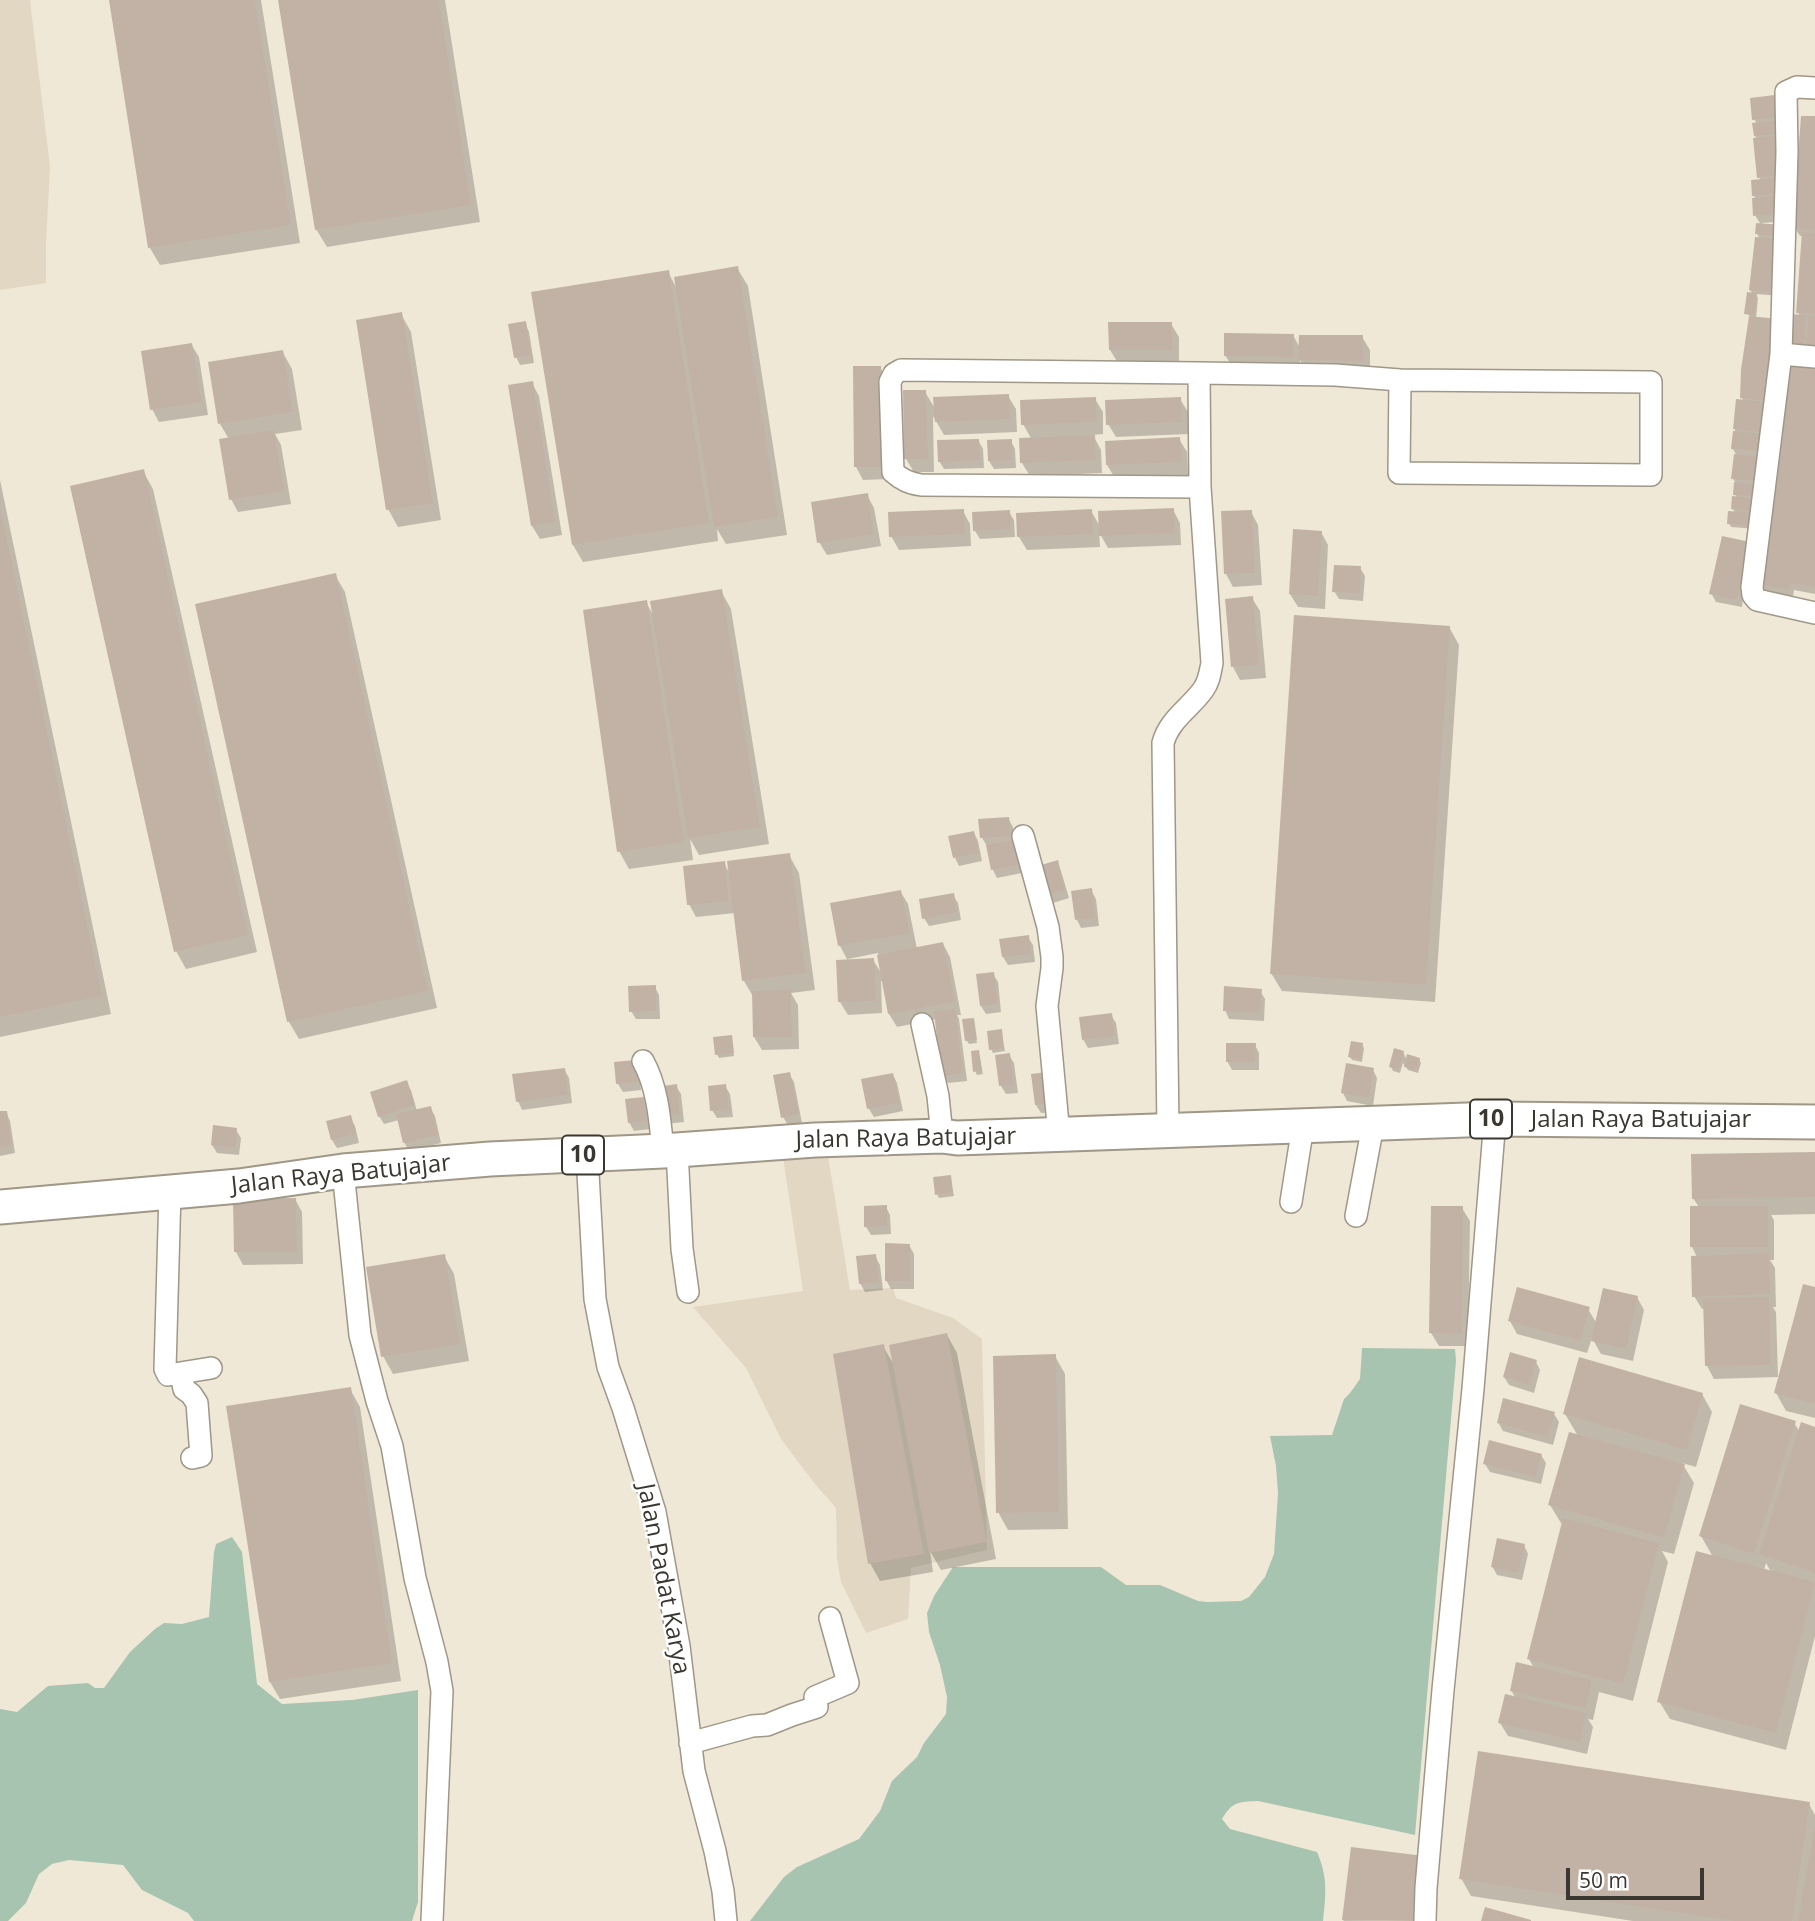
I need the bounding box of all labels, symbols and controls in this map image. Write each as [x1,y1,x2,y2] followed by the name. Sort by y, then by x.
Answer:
[1470,1100,1512,1138] road number: 10
[1531,1106,1751,1134] street label: Jalan Raya Batujajar
[795,1123,1017,1155] street label: Jalan Raya Batujajar
[562,1136,604,1174] road number: 10
[230,1149,452,1201] street label: Jalan Raya Batujajar
[630,1481,696,1677] street label: Jalan Padat Karya
[1570,1854,1708,1898] scale bar
[1579,1866,1628,1894] text: 50 m

